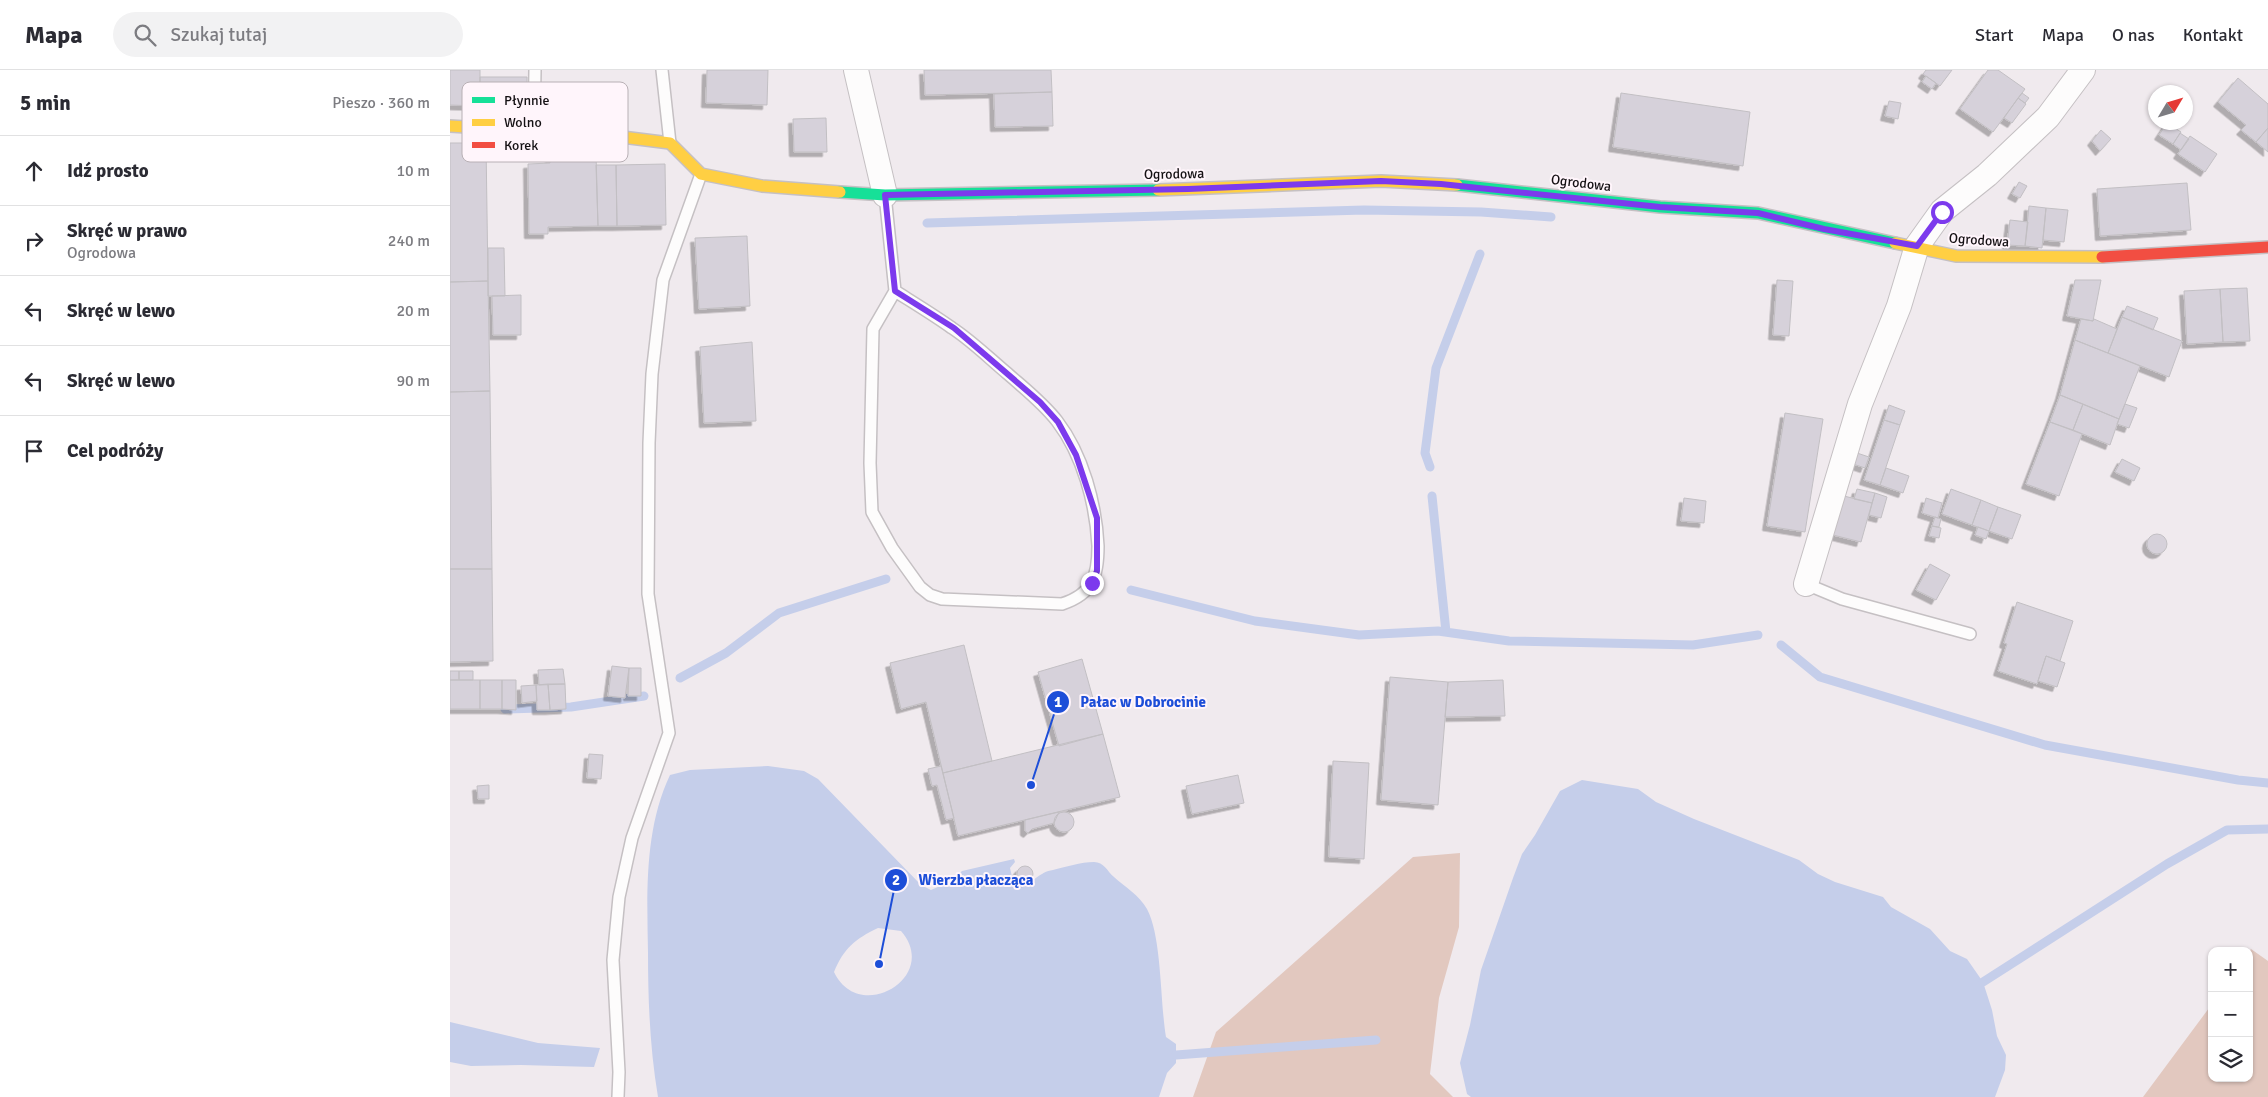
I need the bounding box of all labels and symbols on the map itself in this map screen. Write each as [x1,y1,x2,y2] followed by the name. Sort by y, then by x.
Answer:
[462,82,628,162] legend
[2148,85,2193,130] north arrow
[504,92,549,109] text: Płynnie
[504,114,542,131] text: Wolno
[504,137,538,154] text: Korek
[1144,165,1204,183] street label: Ogrodowa
[1550,171,1612,195] street label: Ogrodowa
[1931,201,1954,224] route start
[1948,229,2010,251] street label: Ogrodowa
[1081,572,1104,595] route end
[1046,687,1216,717] callout: Pałac w Dobrocinie
[1054,693,1062,711] text: 1
[1080,693,1206,711] text: Pałac w Dobrocinie
[884,865,1043,895] callout: Wierzba płacząca
[892,871,900,889] text: 2
[919,871,1034,889] text: Wierzba płacząca

